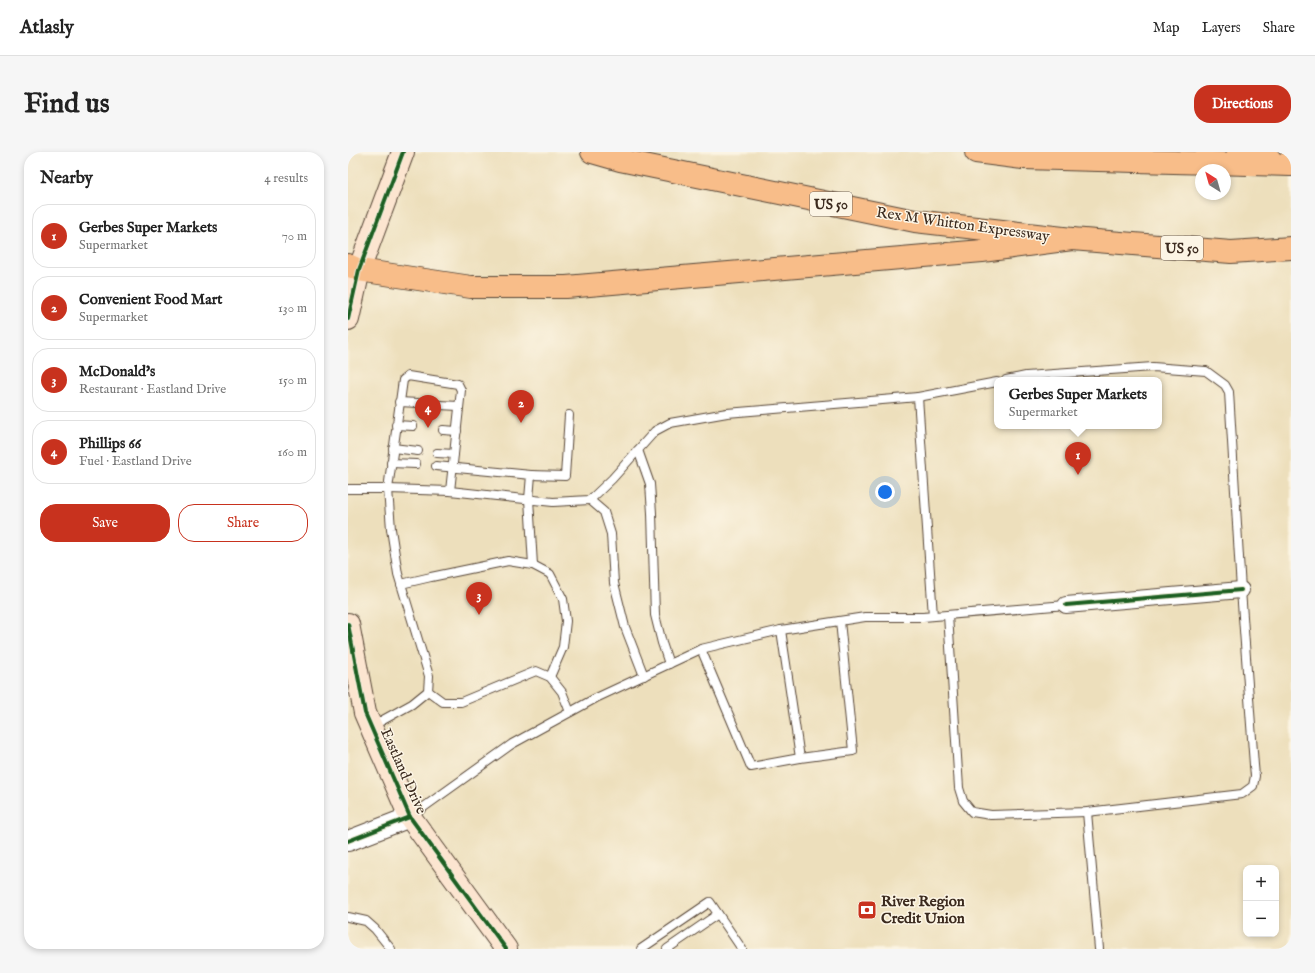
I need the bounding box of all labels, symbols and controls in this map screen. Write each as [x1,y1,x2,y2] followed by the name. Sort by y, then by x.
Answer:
[20,16,74,40] text: Atlasly
[1153,19,1180,37] text: Map
[1202,19,1241,37] text: Layers
[1263,19,1295,37] text: Share
[1194,85,1291,123] button: Directions
[24,87,110,122] text: Find us
[1195,164,1231,200] north arrow
[40,168,93,189] text: Nearby
[264,170,308,187] text: 4 results
[810,192,852,216] road number: US 50
[875,203,1051,246] street label: Rex M Whitton Expressway
[79,218,217,237] text: Gerbes Super Markets
[52,228,56,245] text: 1
[282,228,307,245] text: 70 m
[1161,236,1203,260] road number: US 50
[79,237,148,254] text: Supermarket
[79,290,222,309] text: Convenient Food Mart
[51,300,57,317] text: 2
[278,300,307,317] text: 130 m
[79,309,148,326] text: Supermarket
[79,362,155,381] text: McDonald's
[52,372,56,389] text: 3
[278,372,307,389] text: 150 m
[994,377,1162,429] popup
[79,381,226,398] text: Restaurant · Eastland Drive
[1009,385,1147,404] text: Gerbes Super Markets
[508,390,534,423] pin: 2
[415,395,441,428] pin: 4
[1009,404,1078,421] text: Supermarket
[79,434,141,453] text: Phillips 66
[1065,442,1091,475] pin: 1
[51,444,57,461] text: 4
[277,444,307,461] text: 160 m
[79,453,192,470] text: Fuel · Eastland Drive
[875,482,895,502] your location
[40,504,170,542] button: Save
[178,504,308,542] button: Share
[466,582,492,615] pin: 3
[376,725,431,817] street label: Eastland Drive
[1243,865,1279,937] map controls
[1243,865,1279,901] button: +
[881,892,965,928] place label: River Region Credit Union
[856,899,878,921] bank icon: River Region Credit Union
[1243,901,1279,937] button: −

